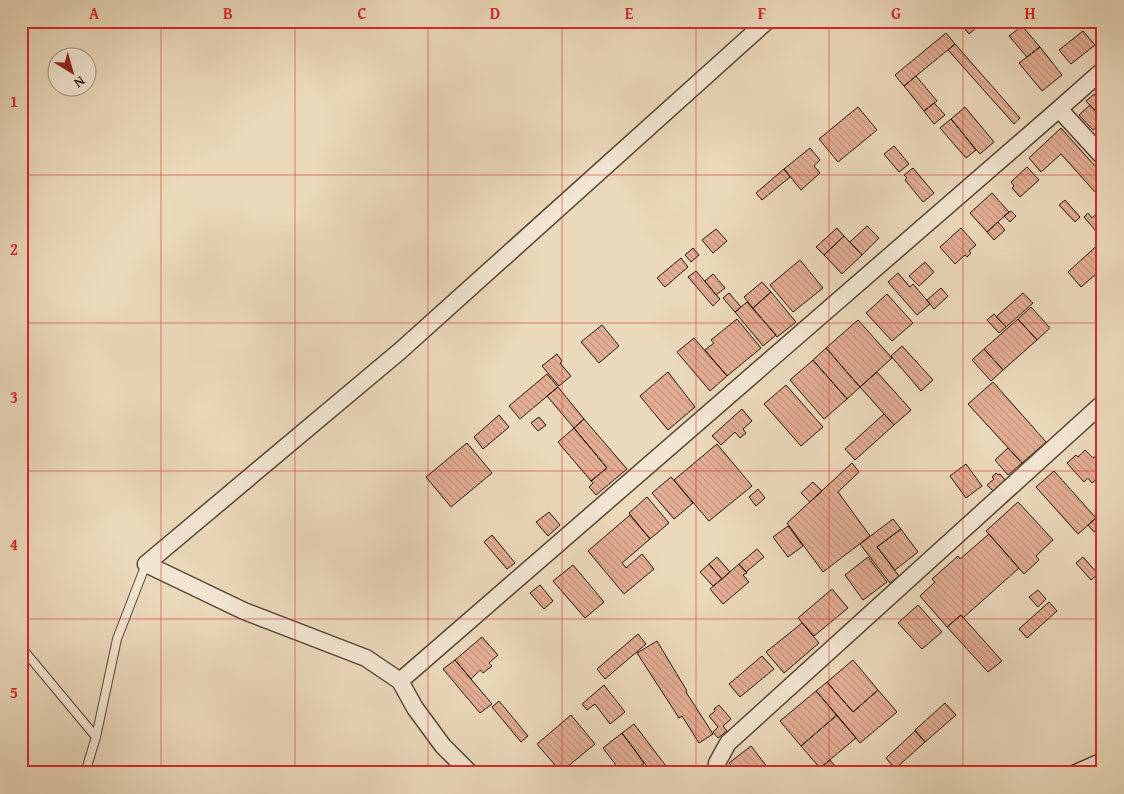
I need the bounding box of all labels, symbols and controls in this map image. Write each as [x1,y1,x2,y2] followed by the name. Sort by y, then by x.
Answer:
[89,1,100,25] text: A
[223,1,233,25] text: B
[357,1,367,25] text: C
[490,1,500,25] text: D
[625,1,634,25] text: E
[758,1,766,25] text: F
[891,1,901,25] text: G
[1024,1,1036,25] text: H
[48,48,98,98] north arrow
[70,72,90,94] text: N
[10,89,18,113] text: 1
[10,237,18,261] text: 2
[10,385,18,409] text: 3
[10,532,18,556] text: 4
[10,680,18,704] text: 5

